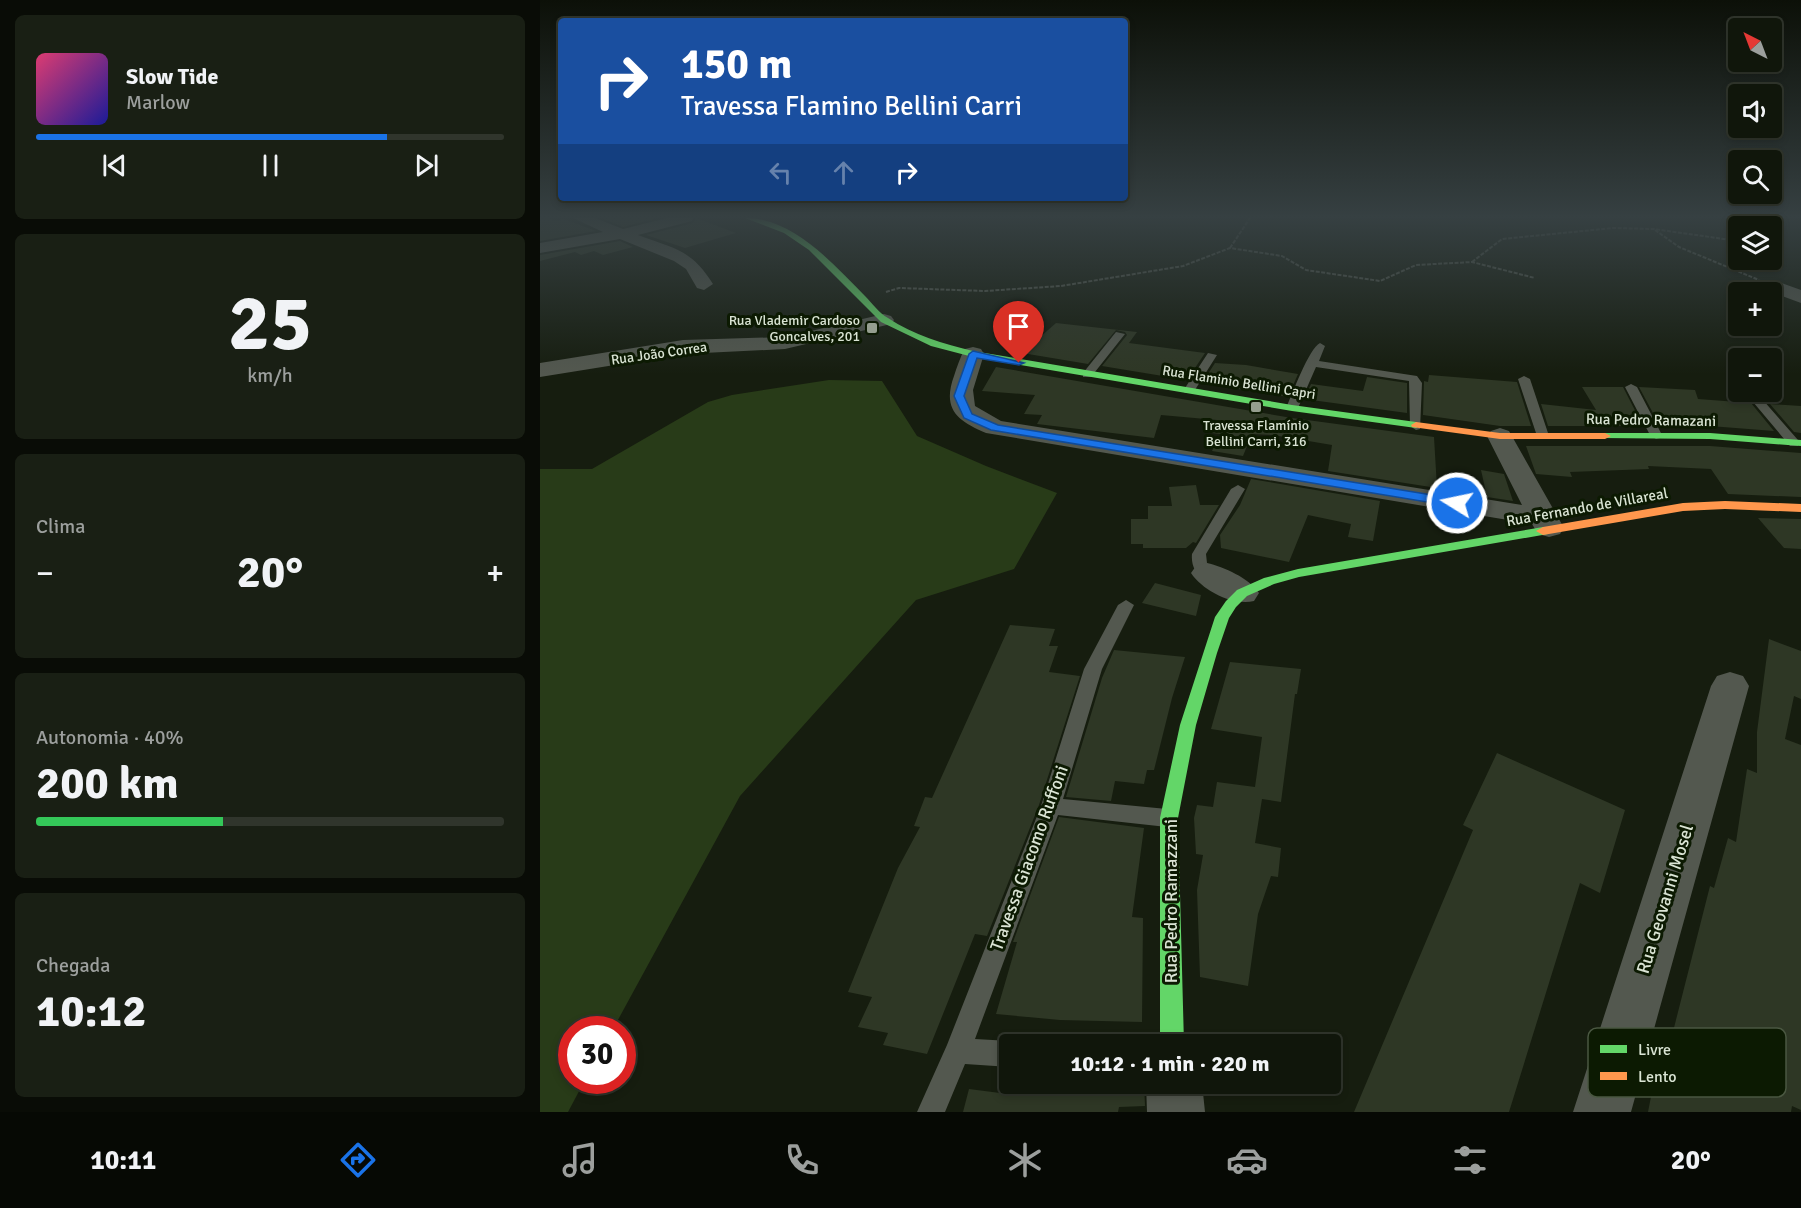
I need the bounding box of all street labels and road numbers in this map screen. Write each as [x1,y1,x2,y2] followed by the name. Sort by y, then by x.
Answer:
[610,338,708,369] street label: Rua João Correa
[1161,362,1317,403] street label: Rua Flaminio Bellini Capri
[1586,410,1716,430] street label: Rua Pedro Ramazani
[1505,484,1669,530] street label: Rua Fernando de Villareal
[985,762,1073,954] street label: Travessa Giacomo Ruffoni
[1160,819,1182,983] street label: Rua Pedro Ramazzani
[1632,822,1698,976] street label: Rua Geovanni Mosel

